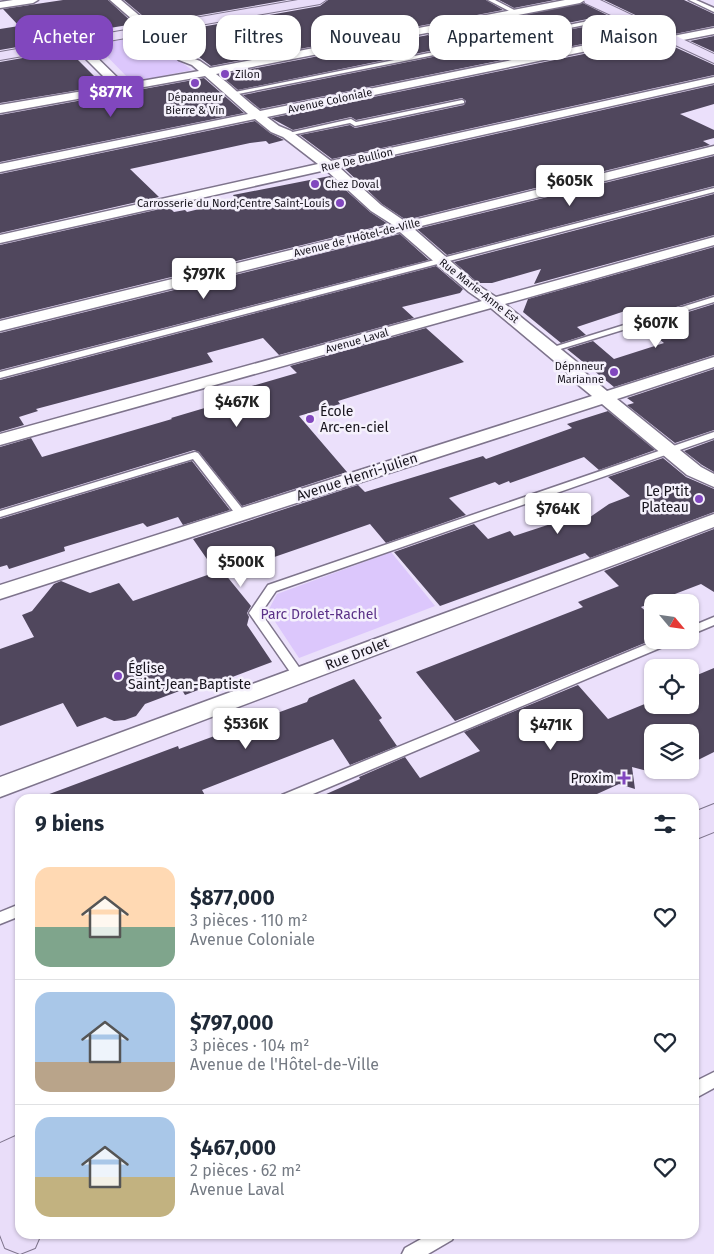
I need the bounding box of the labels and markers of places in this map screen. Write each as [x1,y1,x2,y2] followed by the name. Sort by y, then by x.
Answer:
[219,68,231,80] marker: Zilon
[235,68,260,81] place label: Zilon
[76,76,146,118] pin: $877K
[189,77,201,89] marker: Dépanneur Bierre & Vin
[165,91,225,117] place label: Dépanneur Bierre & Vin
[535,164,605,207] pin: $605K
[309,178,321,190] marker: Chez Doval
[325,178,379,191] place label: Chez Doval
[137,197,330,210] place label: Carrosserie du Nord;Centre Saint-Louis
[334,197,346,209] marker: Carrosserie du Nord;Centre Saint-Louis
[169,258,239,300] pin: $797K
[621,306,691,349] pin: $607K
[555,360,605,386] place label: Dépnneur Marianne
[608,366,620,378] marker: Dépnneur Marianne
[202,386,272,428] pin: $467K
[320,402,389,436] place label: École Arc-en-ciel
[304,413,316,425] marker: École Arc-en-ciel
[641,483,690,516] place label: Le P'tit Plateau
[523,492,593,535] pin: $764K
[693,493,705,505] marker: Le P'tit Plateau
[206,546,276,588] pin: $500K
[128,659,251,693] place label: Église Saint-Jean-Baptiste
[112,670,124,682] marker: Église Saint-Jean-Baptiste
[211,708,281,750] pin: $536K
[516,708,586,751] pin: $471K
[570,770,614,787] place label: Proxim
[618,772,630,784] marker: Proxim

